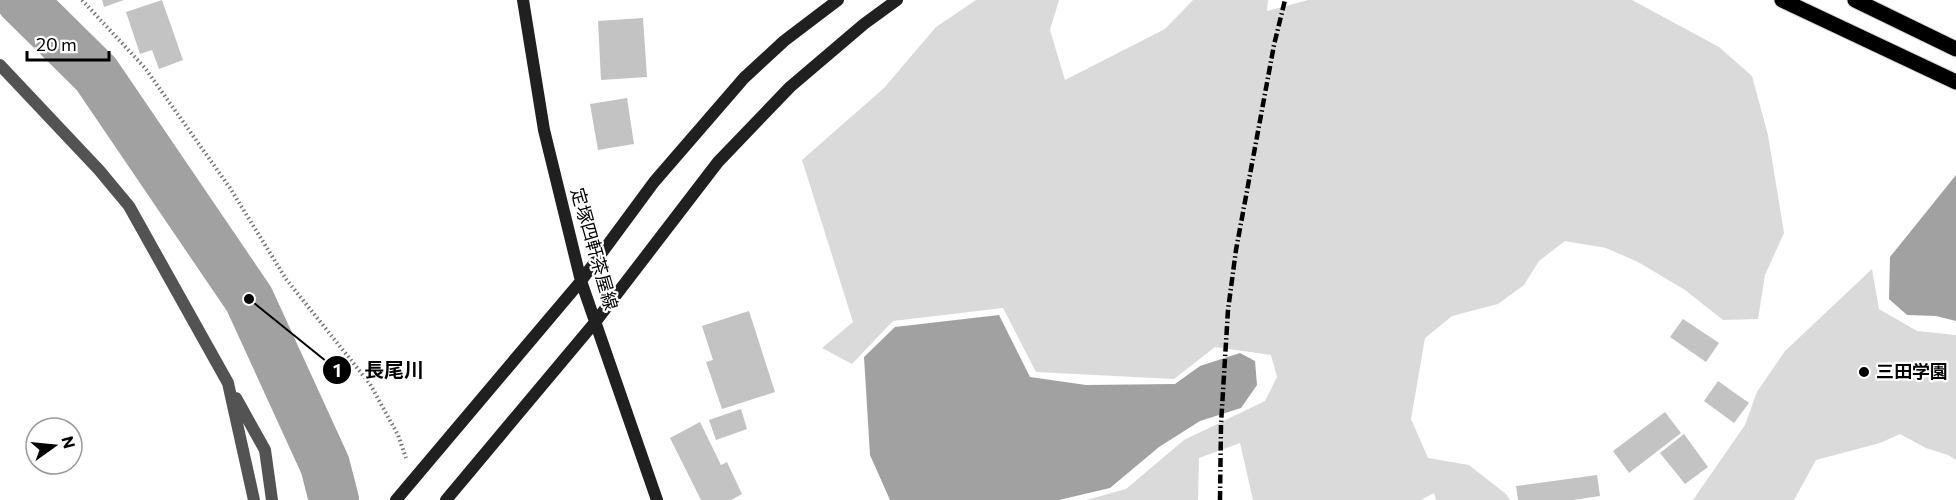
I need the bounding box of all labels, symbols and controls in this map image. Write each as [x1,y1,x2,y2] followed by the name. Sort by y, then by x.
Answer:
[27,24,110,62] scale bar
[36,33,77,55] text: 20 m
[567,185,623,312] street label: 定塚四軒茶屋線
[322,351,436,389] callout: 長尾川
[364,357,424,381] text: 長尾川
[333,359,341,381] text: 1
[1876,360,1948,382] place label: 三田学園
[1857,365,1871,379] marker: 三田学園
[24,416,84,476] north arrow
[58,434,80,450] text: N

